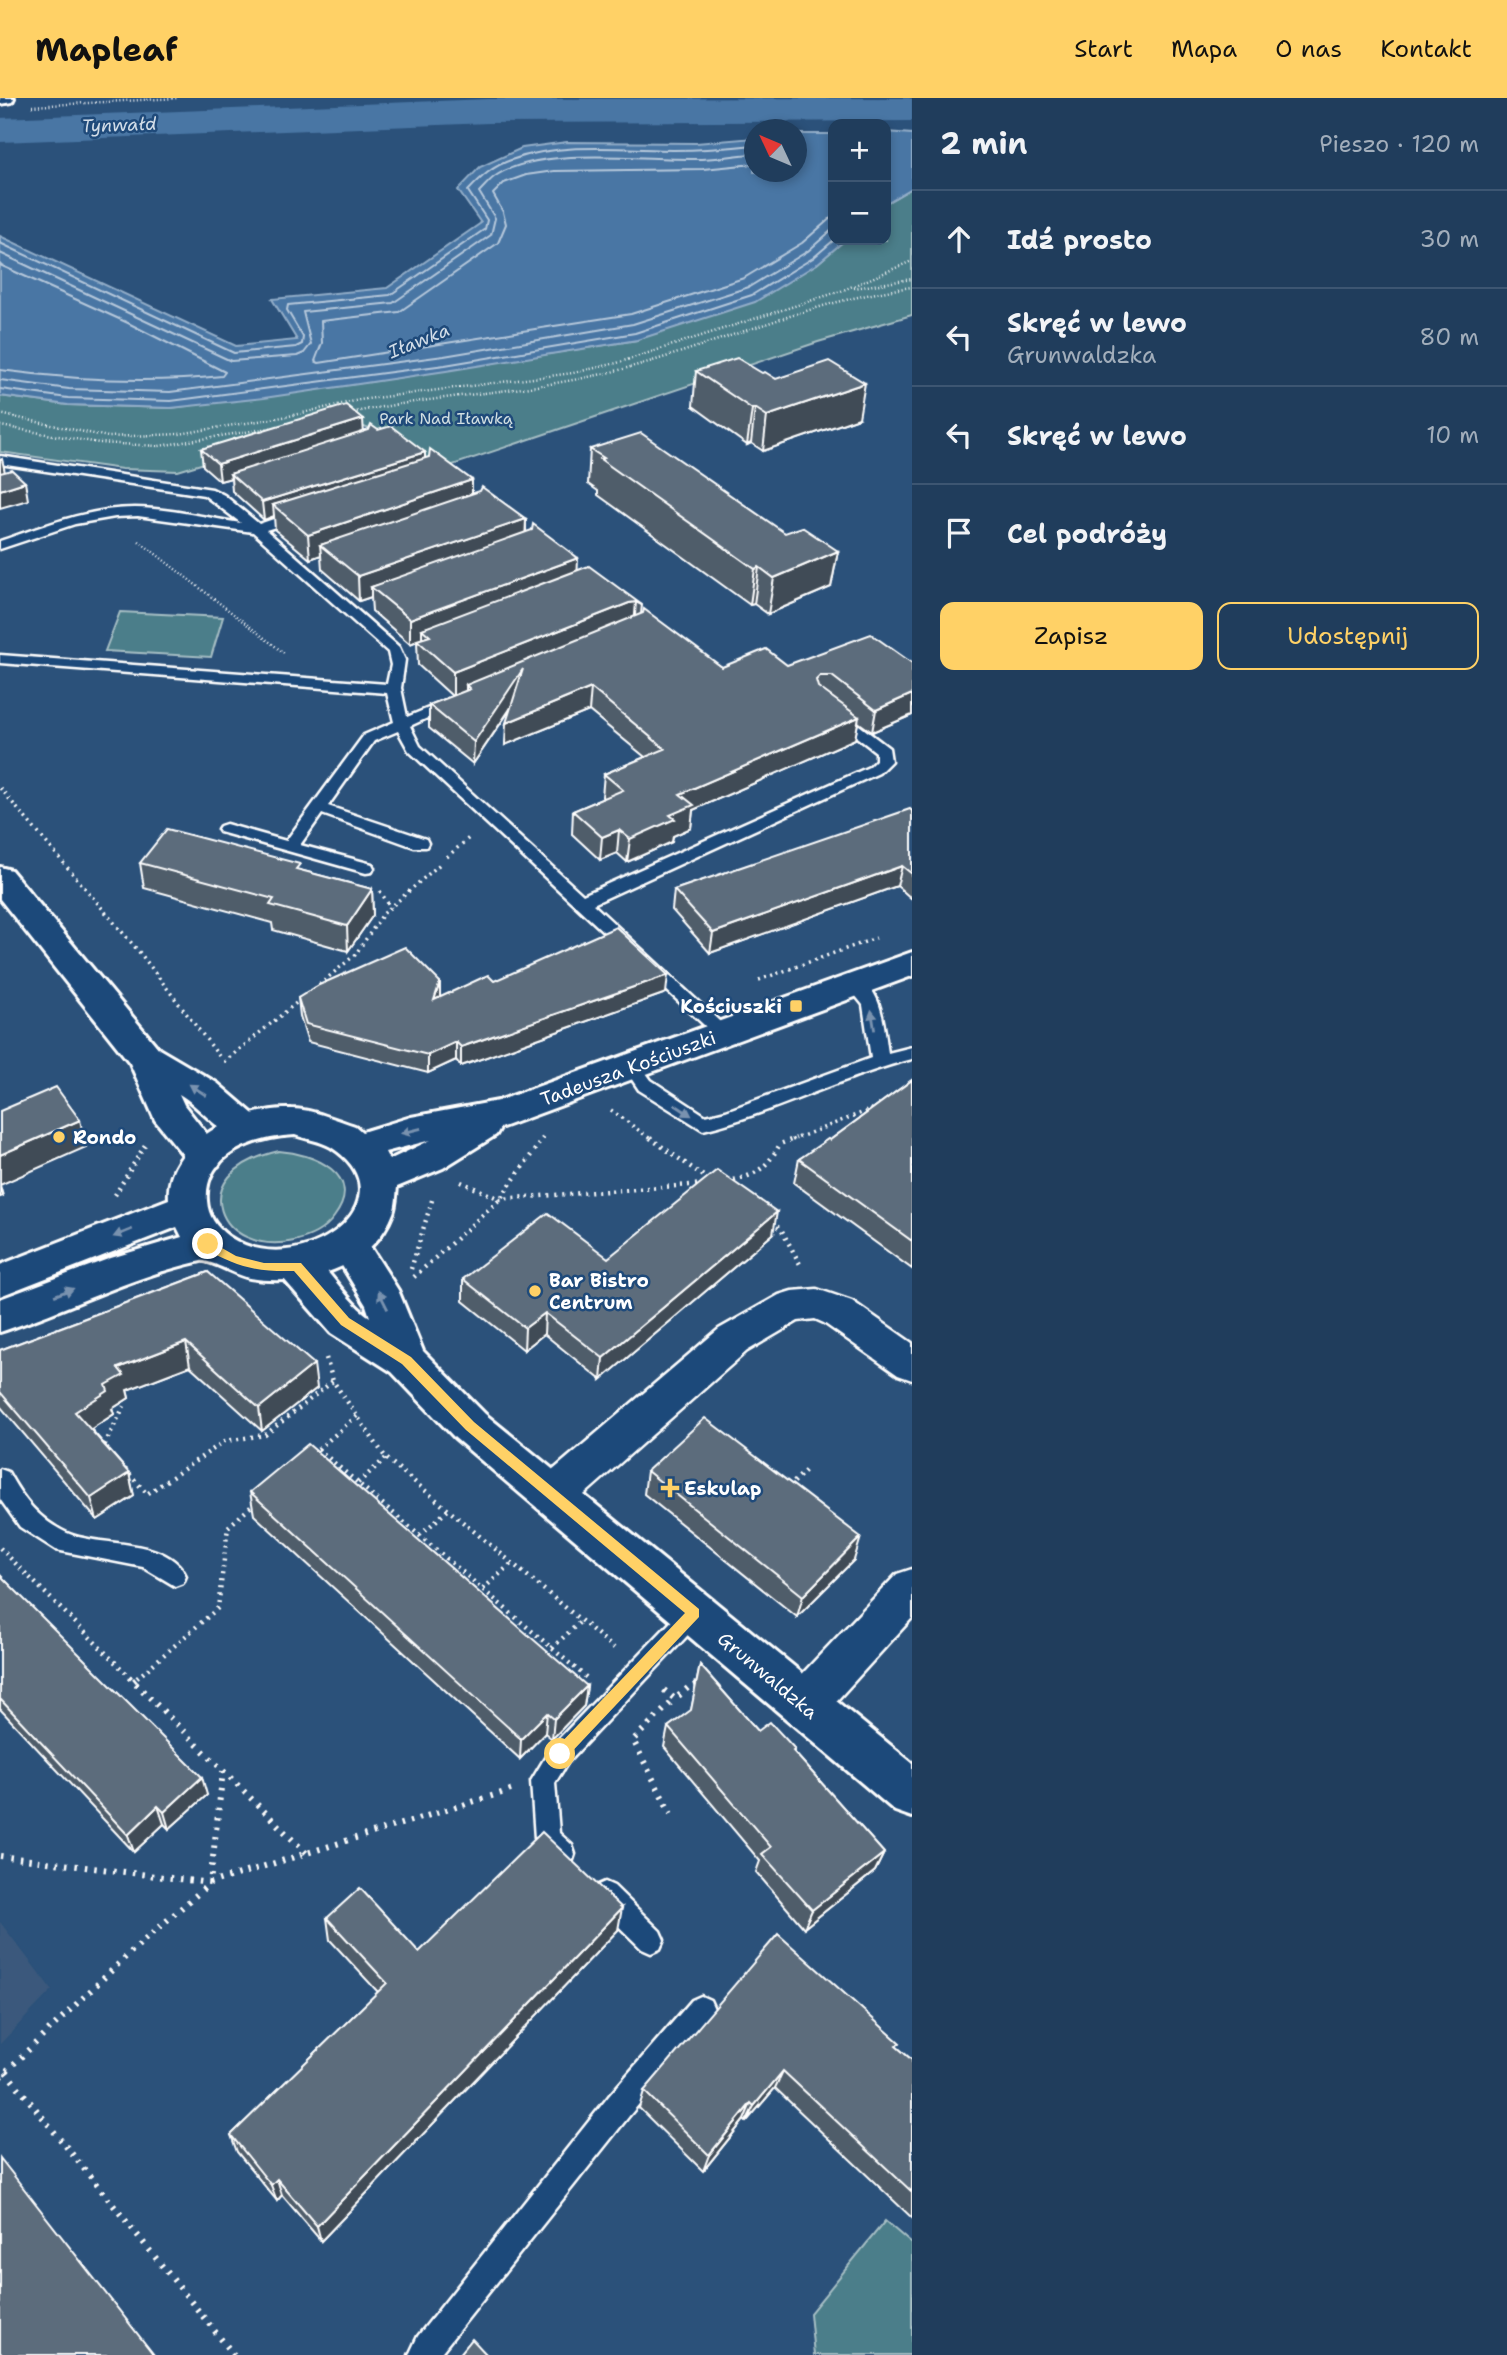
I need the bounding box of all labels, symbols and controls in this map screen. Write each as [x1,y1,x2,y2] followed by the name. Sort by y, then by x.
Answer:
[35,27,178,72] text: Mapleaf
[1074,33,1133,65] text: Start
[1171,33,1237,65] text: Mapa
[1275,33,1342,65] text: O nas
[1380,33,1472,65] text: Kontakt
[81,112,157,138] water label: Tynwałd
[744,119,807,182] north arrow
[828,119,891,245] map controls
[828,119,891,182] button: +
[940,123,1027,164] text: 2 min
[1319,129,1479,159] text: Pieszo · 120 m
[828,182,891,245] button: −
[940,220,978,258] icon: ahead
[1007,222,1152,257] text: Idź prosto
[1420,224,1479,254] text: 30 m
[1007,305,1187,340] text: Skręć w lewo
[384,318,453,365] water label: Iławka
[940,318,978,356] icon: left
[1420,322,1479,352] text: 80 m
[1007,340,1156,370] text: Grunwaldzka
[379,408,514,429] park label: Park Nad Iławką
[940,416,978,454] icon: left
[1007,418,1187,453] text: Skręć w lewo
[1426,420,1479,450] text: 10 m
[940,514,978,552] icon: arrive
[1007,516,1167,551] text: Cel podróży
[940,602,1203,670] button: Zapisz
[1217,602,1479,670] button: Udostępnij
[680,994,782,1019] place label: Kościuszki
[788,998,804,1014] marker: Kościuszki
[868,1009,879,1031] one-way arrow
[537,1025,719,1112] street label: Tadeusza Kościuszki
[188,1083,208,1096] one-way arrow
[673,1103,693,1116] one-way arrow
[73,1125,136,1150] place label: Rondo
[400,1126,422,1137] one-way arrow
[51,1129,67,1145] marker: Rondo
[113,1227,134,1238] one-way arrow
[192,1228,223,1259] route end
[549,1268,649,1315] place label: Bar Bistro Centrum
[527,1283,543,1299] marker: Bar Bistro Centrum
[53,1286,74,1297] one-way arrow
[377,1290,389,1310] one-way arrow
[684,1476,761,1501] place label: Eskulap
[662,1480,678,1496] marker: Eskulap
[712,1626,823,1725] street label: Grunwaldzka
[544,1738,575,1769] route start

